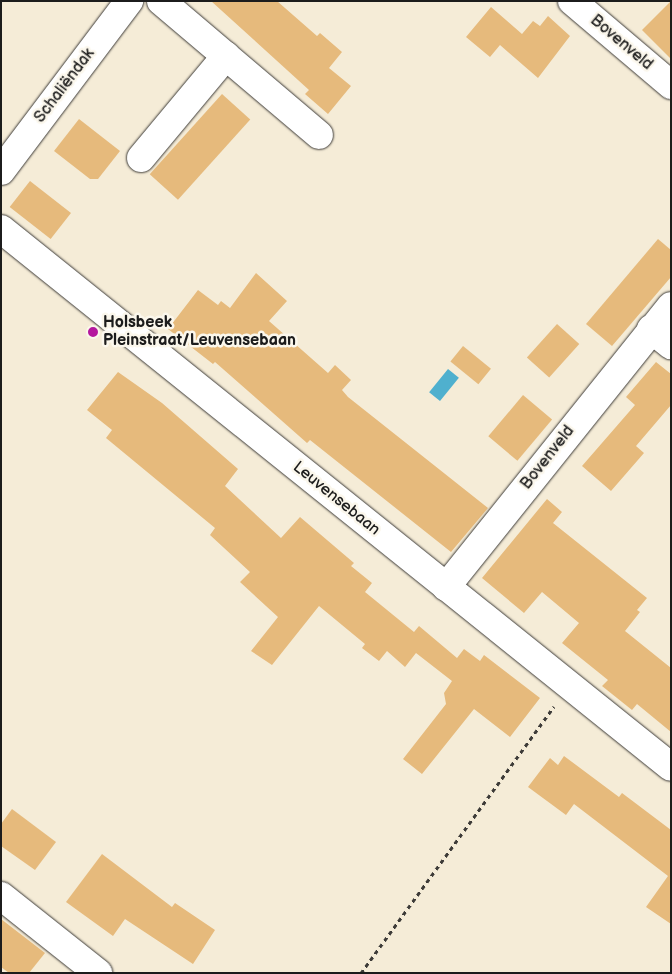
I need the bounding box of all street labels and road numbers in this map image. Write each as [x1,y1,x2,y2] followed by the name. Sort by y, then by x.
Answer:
[586,11,656,75] street label: Bovenveld
[31,45,99,127] street label: Schaliëndak
[517,422,579,494] street label: Bovenveld
[289,458,383,540] street label: Leuvensebaan

